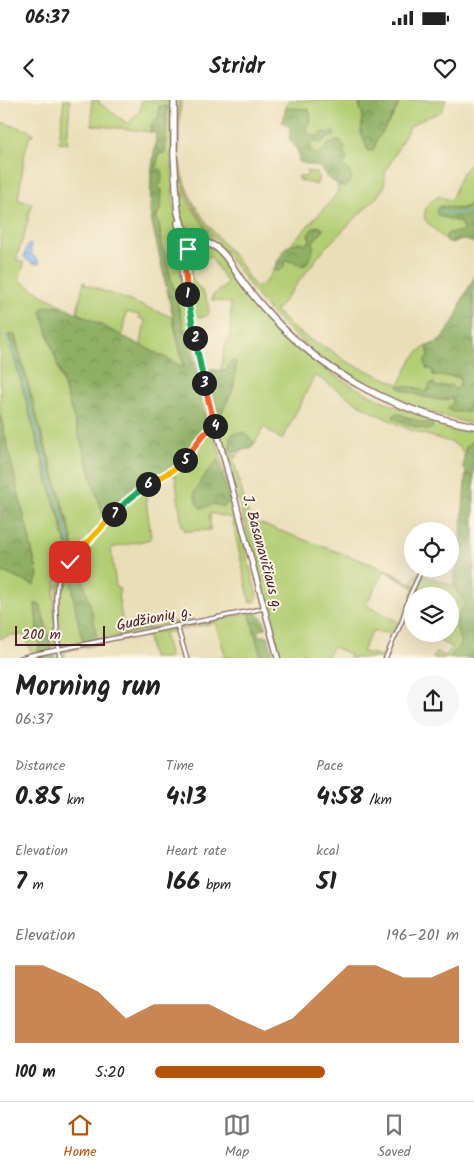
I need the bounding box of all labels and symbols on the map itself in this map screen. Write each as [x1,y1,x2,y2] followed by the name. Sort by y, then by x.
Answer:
[167,228,209,270] pin
[174,282,200,306] pin: 1
[182,326,208,350] pin: 2
[192,370,216,396] pin: 3
[202,414,228,438] pin: 4
[172,448,198,472] pin: 5
[136,472,160,496] pin: 6
[235,492,289,614] street label: J. Basanavičiaus g.
[102,502,126,526] pin: 7
[49,541,91,583] pin
[114,600,194,638] street label: Gudžionių g.
[15,624,105,647] scale bar

